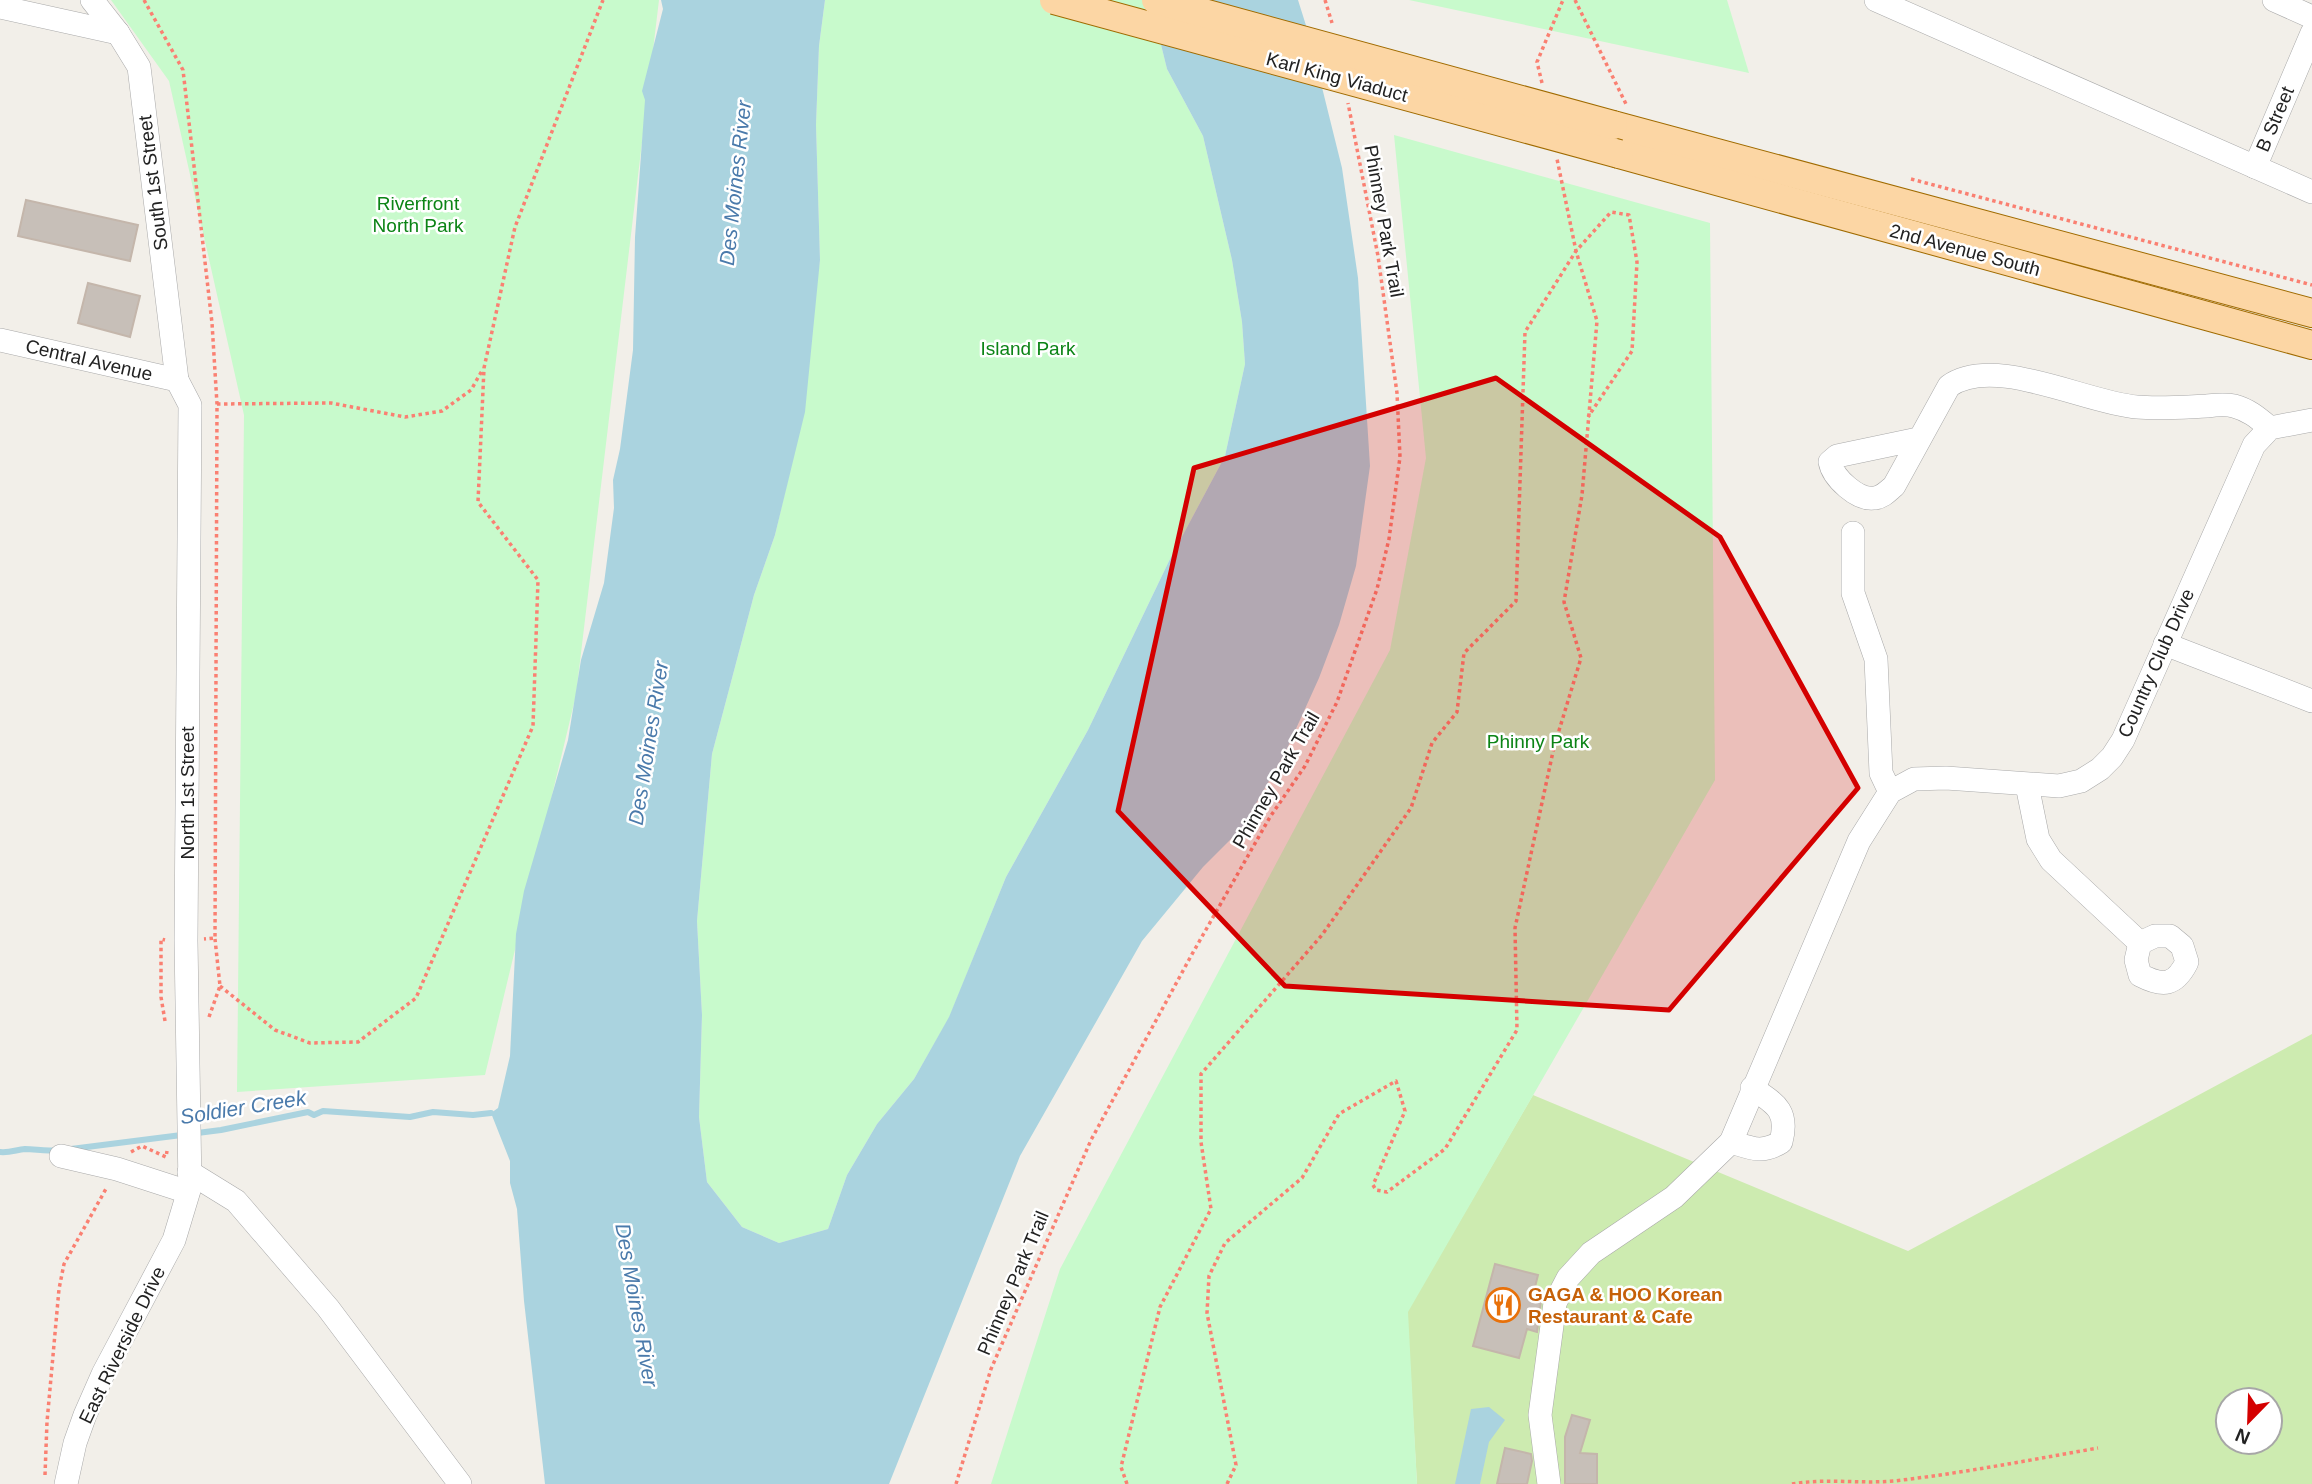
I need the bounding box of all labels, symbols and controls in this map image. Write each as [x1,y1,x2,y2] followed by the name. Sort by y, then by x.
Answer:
[1264,48,1411,106] street label: Karl King Viaduct
[2252,83,2298,155] street label: B Street
[715,98,755,267] water label: Des Moines River
[134,113,172,252] street label: South 1st Street
[1360,143,1408,299] street label: Phinney Park Trail
[373,193,464,236] park label: Riverfront North Park
[1887,220,2043,280] street label: 2nd Avenue South
[24,335,154,385] street label: Central Avenue
[980,338,1076,359] park label: Island Park
[2114,585,2198,741] street label: Country Club Drive
[624,658,672,827] water label: Des Moines River
[1228,708,1324,852] street label: Phinney Park Trail
[177,726,198,860] street label: North 1st Street
[1487,731,1590,752] park label: Phinny Park
[178,1085,309,1128] water label: Soldier Creek
[973,1208,1053,1358] street label: Phinney Park Trail
[611,1221,663,1390] water label: Des Moines River
[75,1263,169,1427] street label: East Riverside Drive
[1528,1284,1723,1327] place label: GAGA & HOO Korean Restaurant & Cafe
[1484,1286,1522,1324] restaurant icon: GAGA & HOO Korean Restaurant & Cafe
[2214,1386,2284,1456] north arrow
[2232,1424,2253,1449] text: N

